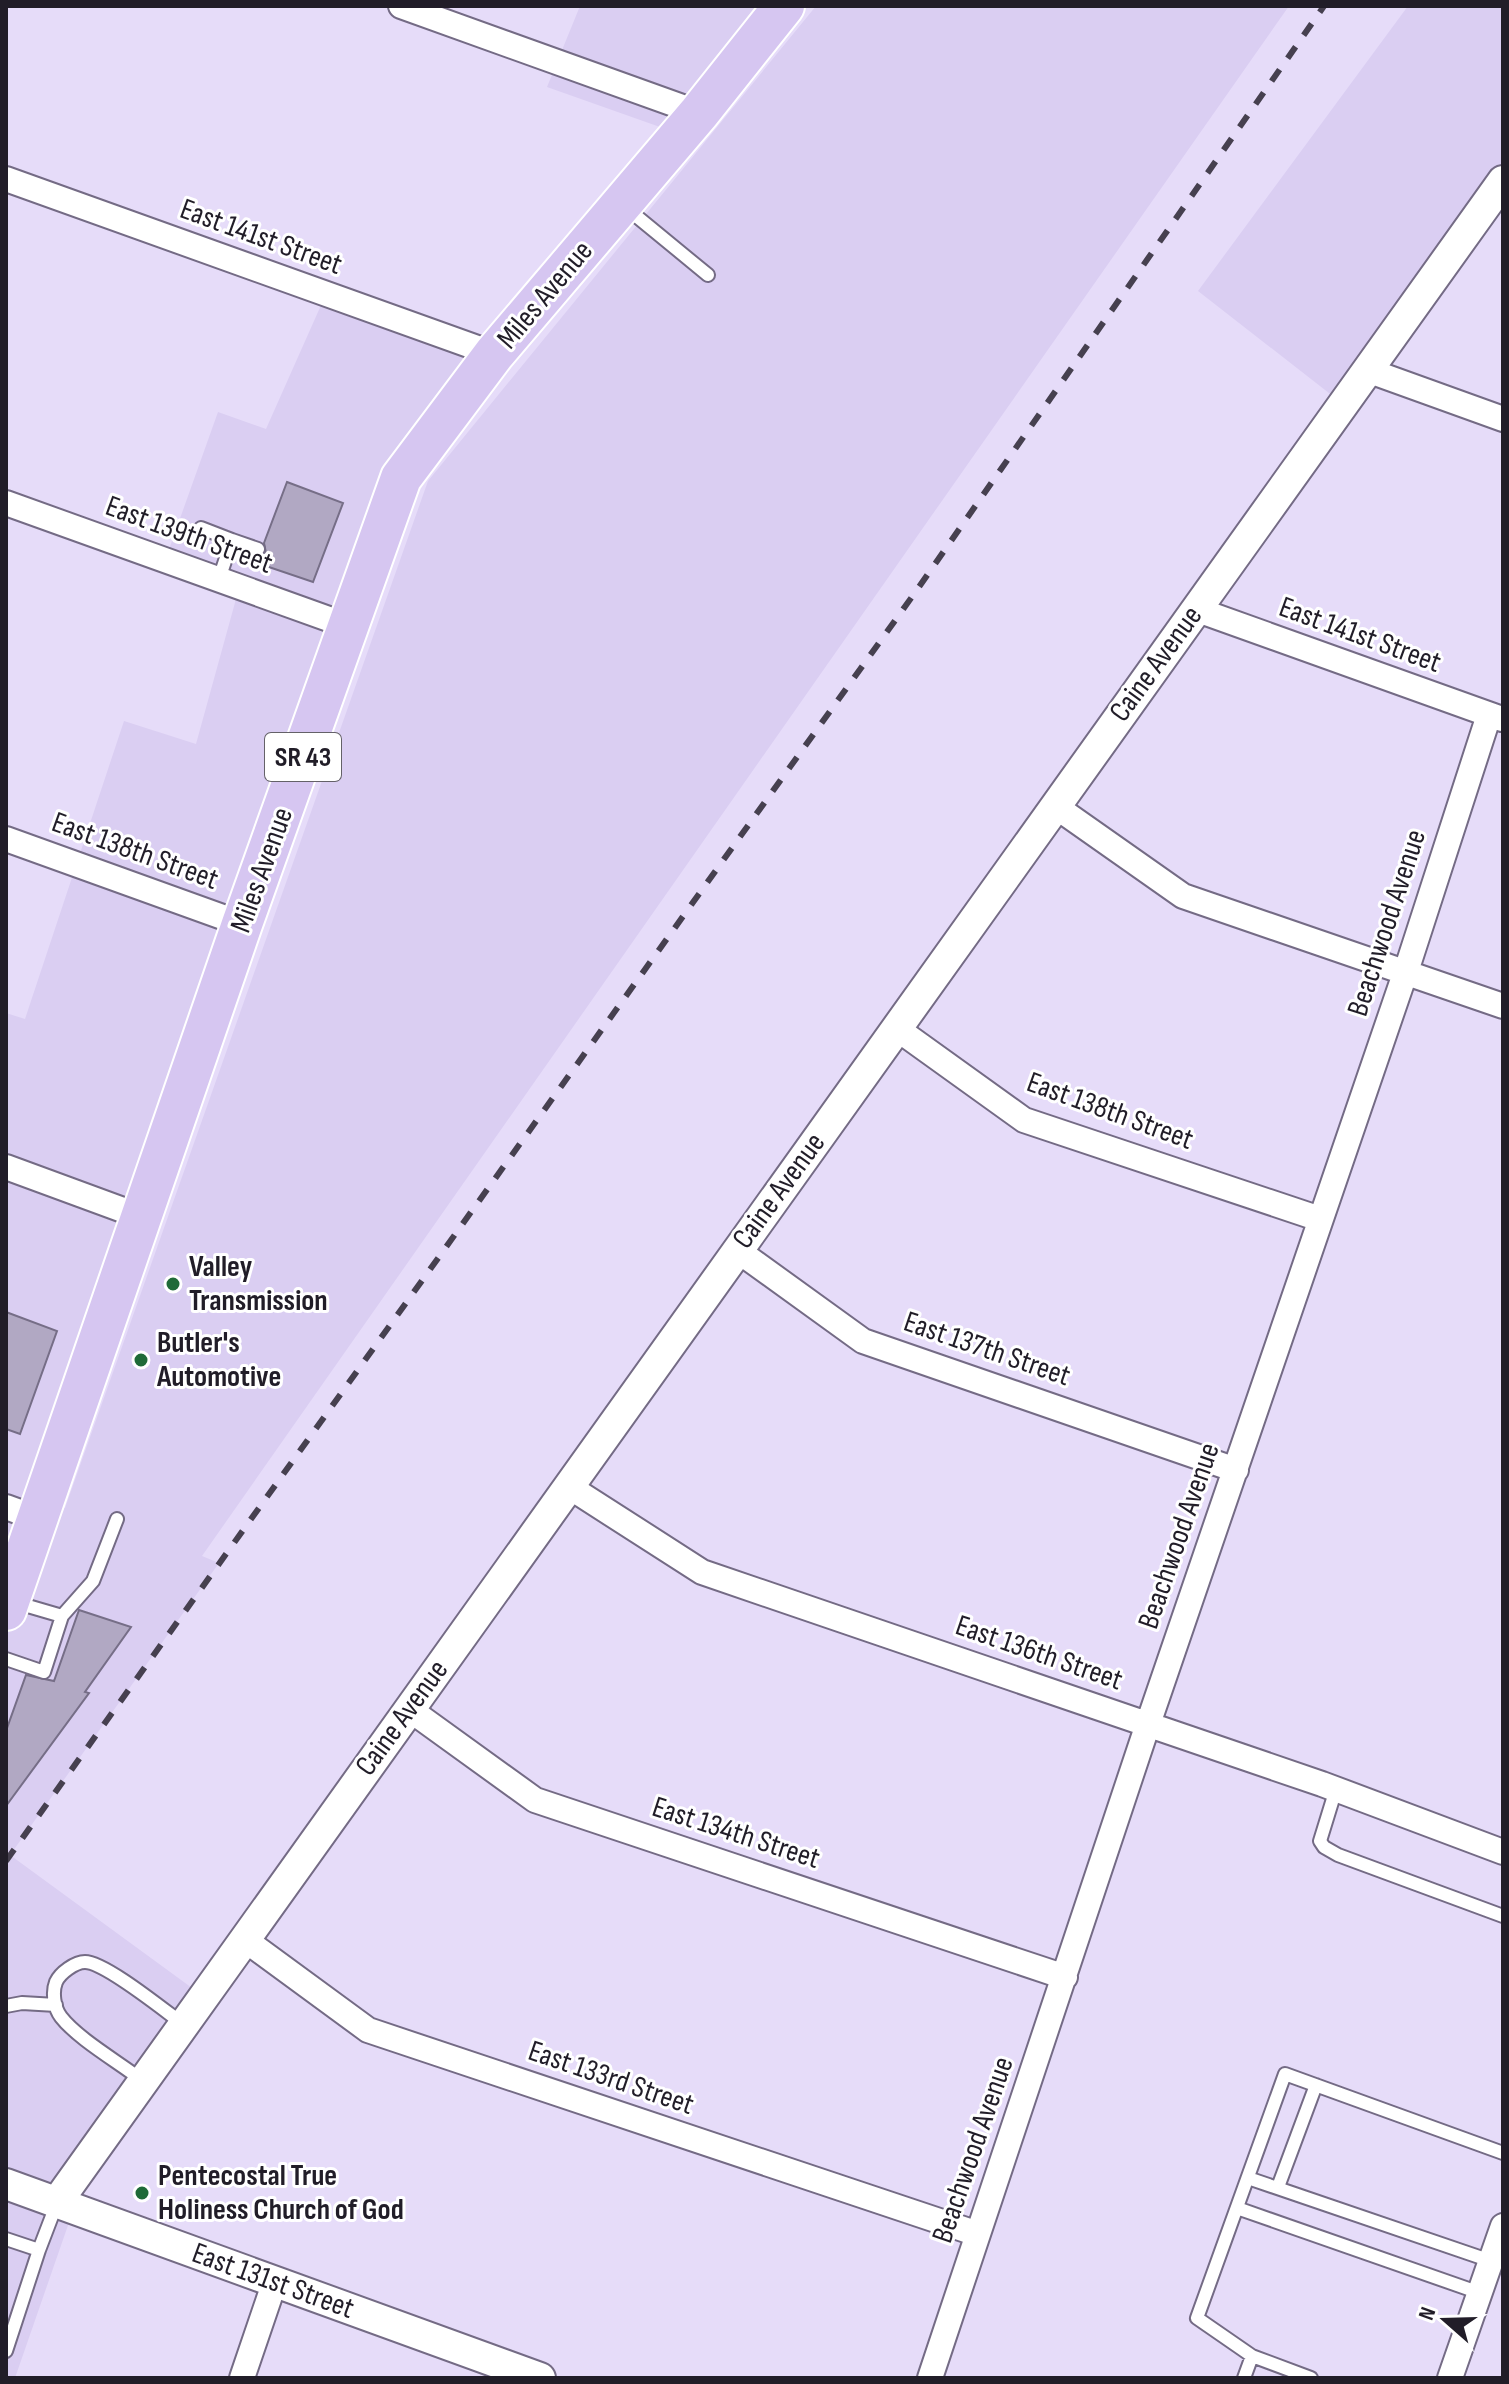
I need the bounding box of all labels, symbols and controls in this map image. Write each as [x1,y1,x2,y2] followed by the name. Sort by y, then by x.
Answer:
[175,191,347,283] street label: East 141st Street
[489,234,601,356] street label: Miles Avenue
[101,488,277,582] street label: East 139th Street
[1274,589,1446,681] street label: East 141st Street
[1102,599,1210,729] street label: Caine Avenue
[265,733,341,781] road number: SR 43
[223,803,301,937] street label: Miles Avenue
[47,804,223,898] street label: East 138th Street
[1340,825,1434,1021] street label: Beachwood Avenue
[1022,1064,1198,1158] street label: East 138th Street
[725,1126,833,1256] street label: Caine Avenue
[189,1249,328,1319] place label: Valley Transmission
[164,1275,182,1293] marker: Valley Transmission
[899,1304,1075,1394] street label: East 137th Street
[156,1325,281,1395] place label: Butler's Automotive
[132,1351,150,1369] marker: Butler's Automotive
[1130,1438,1228,1634] street label: Beachwood Avenue
[951,1608,1127,1698] street label: East 136th Street
[348,1653,456,1783] street label: Caine Avenue
[648,1789,824,1877] street label: East 134th Street
[524,2033,698,2123] street label: East 133rd Street
[924,2052,1022,2248] street label: Beachwood Avenue
[158,2158,404,2228] place label: Pentecostal True Holiness Church of God
[133,2184,151,2202] marker: Pentecostal True Holiness Church of God
[187,2235,359,2327] street label: East 131st Street
[1405,2280,1485,2360] north arrow
[1413,2304,1442,2324] text: N

